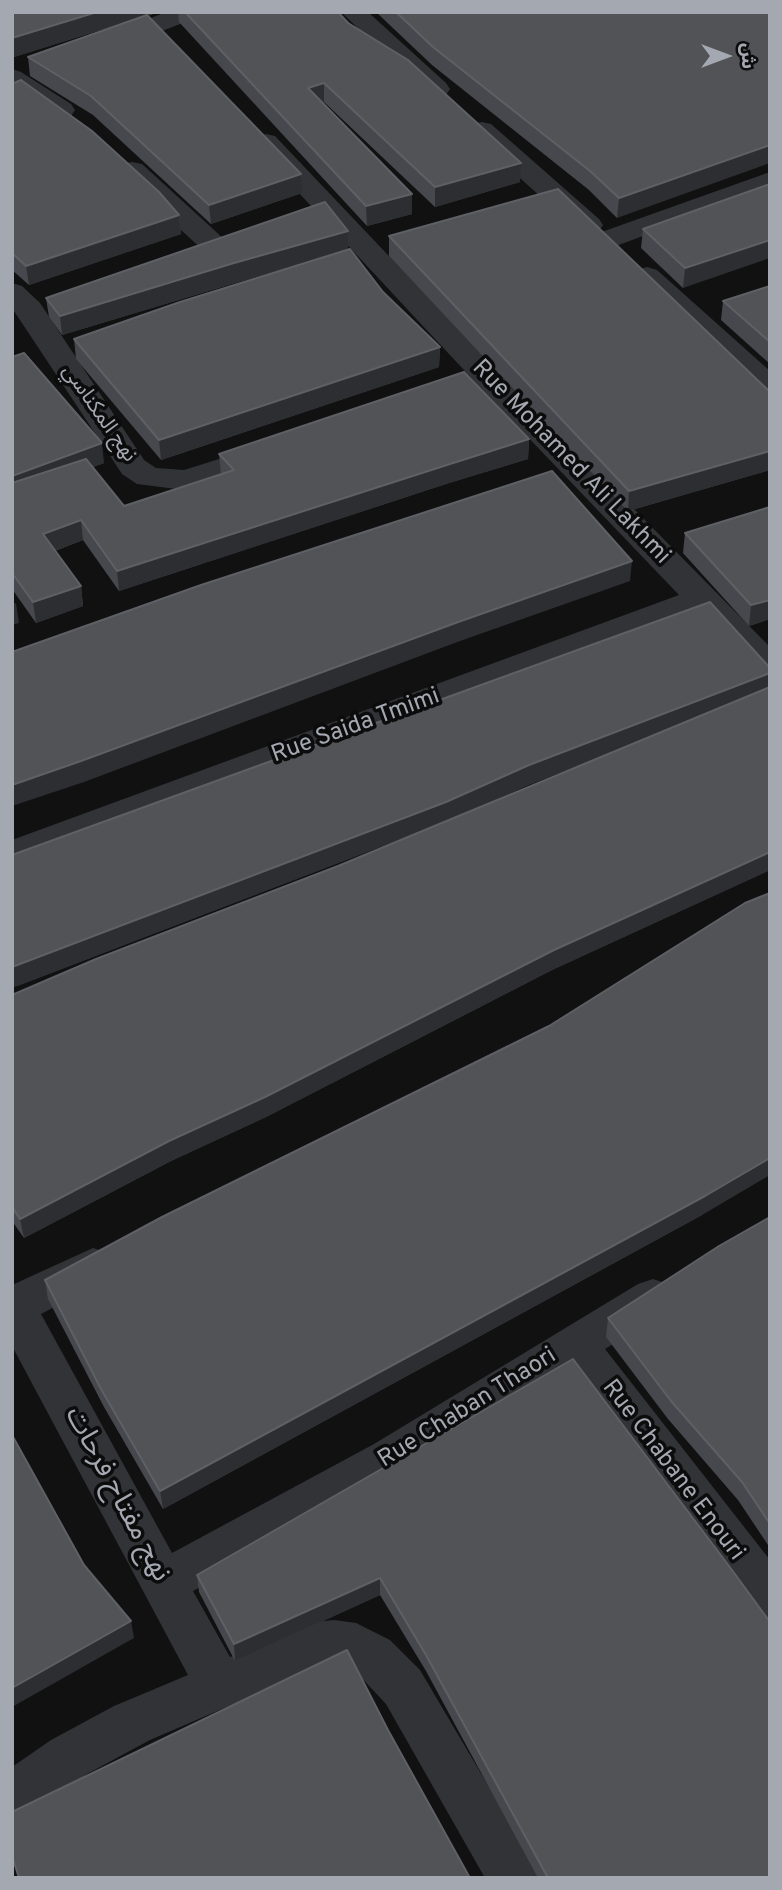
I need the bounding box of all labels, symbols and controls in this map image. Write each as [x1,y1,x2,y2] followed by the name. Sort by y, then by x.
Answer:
[691,21,761,91] north arrow
[735,43,759,69] text: ش
[465,355,675,571] street label: Rue Mohamed Ali Lakhmi
[55,360,141,468] street label: نهج المكناسي
[268,683,444,771] street label: Rue Saida Tmimi
[374,1343,562,1475] street label: Rue Chaban Thaori
[595,1375,749,1567] street label: Rue Chabane Enouri
[56,1402,176,1588] street label: نهج مفتاح فرحات

